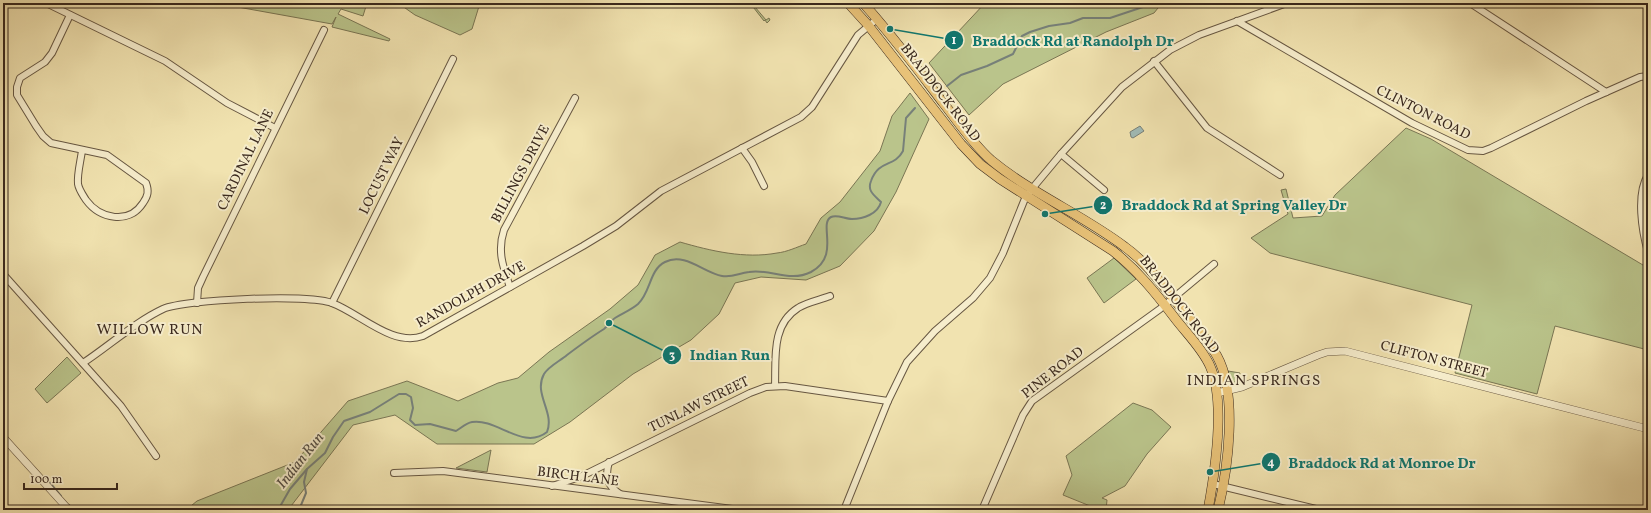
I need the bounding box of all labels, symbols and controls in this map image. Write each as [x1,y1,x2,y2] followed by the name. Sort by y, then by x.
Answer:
[944,27,1182,54] callout: Braddock Rd at Randolph Dr
[972,32,1174,53] text: Braddock Rd at Randolph Dr
[952,33,957,49] text: 1
[896,40,984,146] street label: BRADDOCK ROAD
[1373,81,1473,145] street label: CLINTON ROAD
[213,106,279,214] street label: CARDINAL LANE
[487,122,555,226] street label: BILLINGS DRIVE
[355,134,409,218] street label: LOCUST WAY
[1093,191,1355,218] callout: Braddock Rd at Spring Valley Dr
[1121,196,1347,217] text: Braddock Rd at Spring Valley Dr
[1100,198,1106,214] text: 2
[1135,252,1223,358] street label: BRADDOCK ROAD
[413,257,529,333] street label: RANDOLPH DRIVE
[96,320,204,341] district label: WILLOW RUN
[1378,337,1490,383] street label: CLIFTON STREET
[662,341,778,368] callout: Indian Run
[1018,343,1088,403] street label: PINE ROAD
[690,346,770,367] text: Indian Run
[669,348,675,364] text: 3
[1187,371,1321,392] district label: INDIAN SPRINGS
[645,372,753,438] street label: TUNLAW STREET
[272,428,330,494] water label: Indian Run
[1261,449,1484,476] callout: Braddock Rd at Monroe Dr
[1288,454,1476,475] text: Braddock Rd at Monroe Dr
[1267,455,1275,471] text: 4
[536,463,620,491] street label: BIRCH LANE
[24,465,117,491] scale bar
[30,472,63,488] text: 100 m

